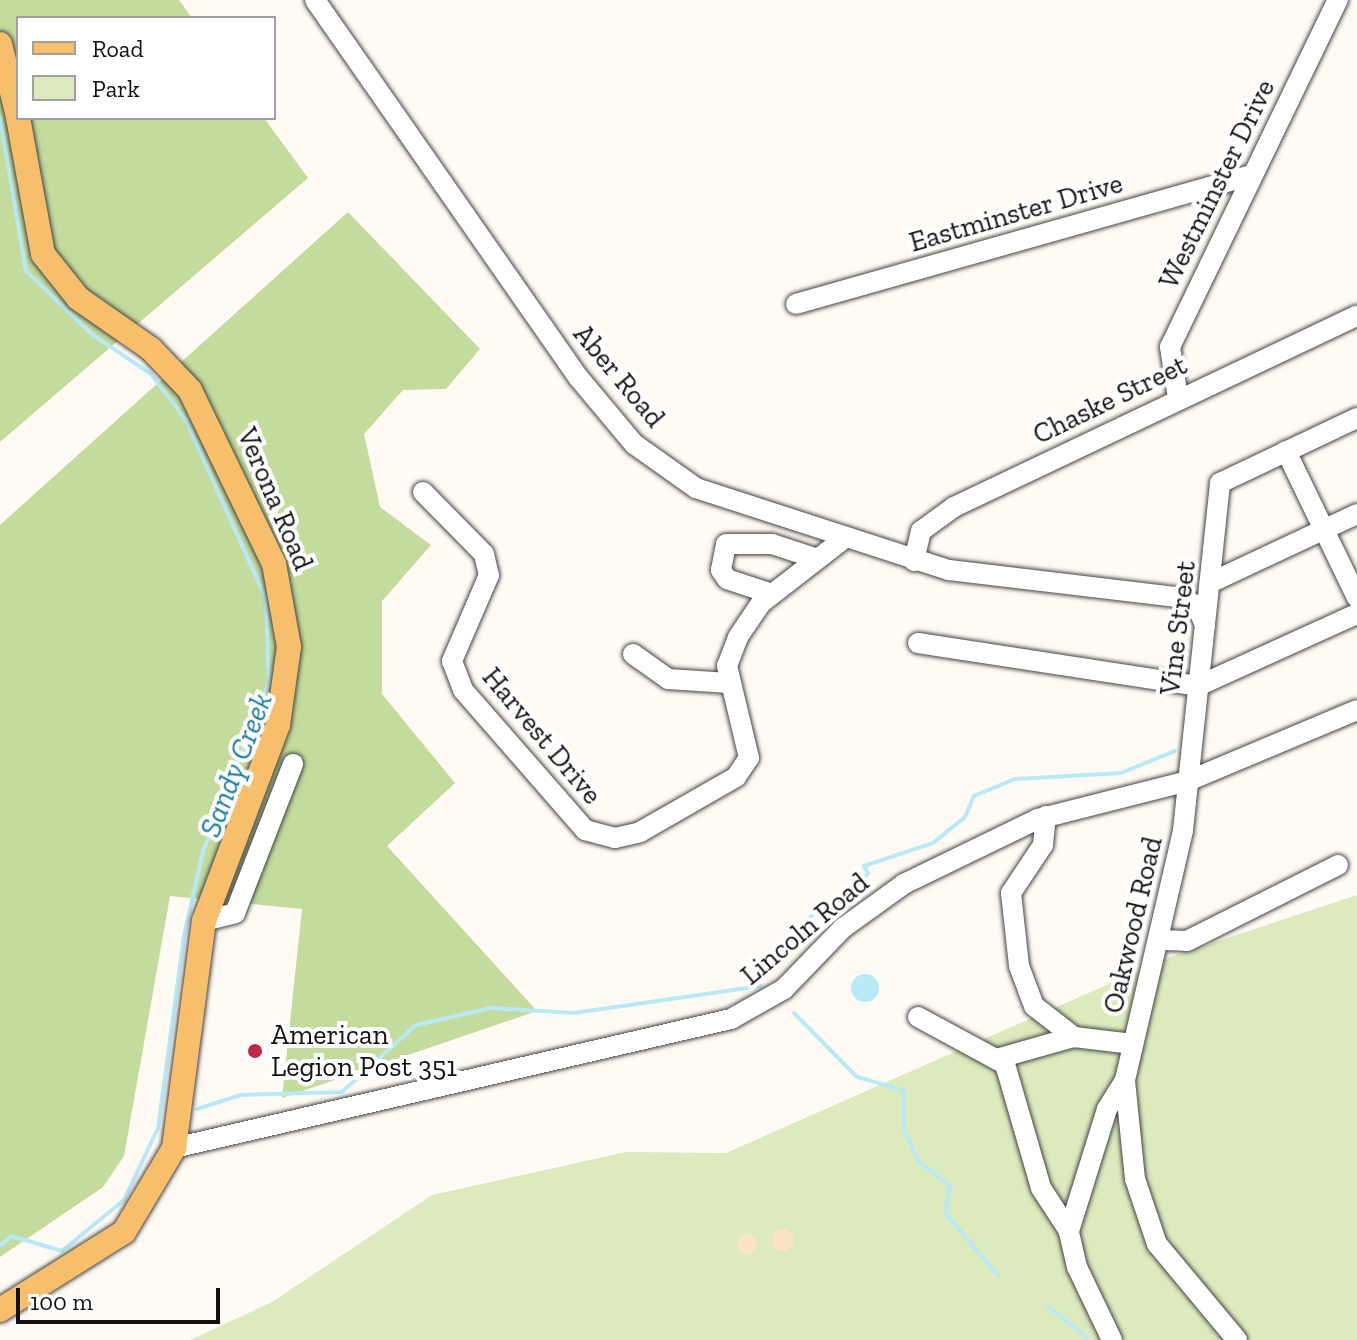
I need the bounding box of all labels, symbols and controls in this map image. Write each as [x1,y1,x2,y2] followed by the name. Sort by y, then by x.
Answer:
[16,16,276,120] legend
[92,34,144,63] text: Road
[92,74,140,103] text: Park
[1152,74,1282,294] street label: Westminster Drive
[905,166,1127,260] street label: Eastminster Drive
[566,317,672,435] street label: Aber Road
[1028,348,1192,452] street label: Chaske Street
[230,423,320,575] street label: Verona Road
[1153,559,1203,697] street label: Vine Street
[475,661,609,811] street label: Harvest Drive
[192,688,280,842] water label: Sandy Creek
[1096,833,1170,1017] street label: Oakwood Road
[734,866,876,992] street label: Lincoln Road
[271,1018,457,1084] place label: American Legion Post 351
[246,1042,264,1060] marker: American Legion Post 351
[20,1272,224,1322] scale bar
[30,1287,93,1316] text: 100 m

